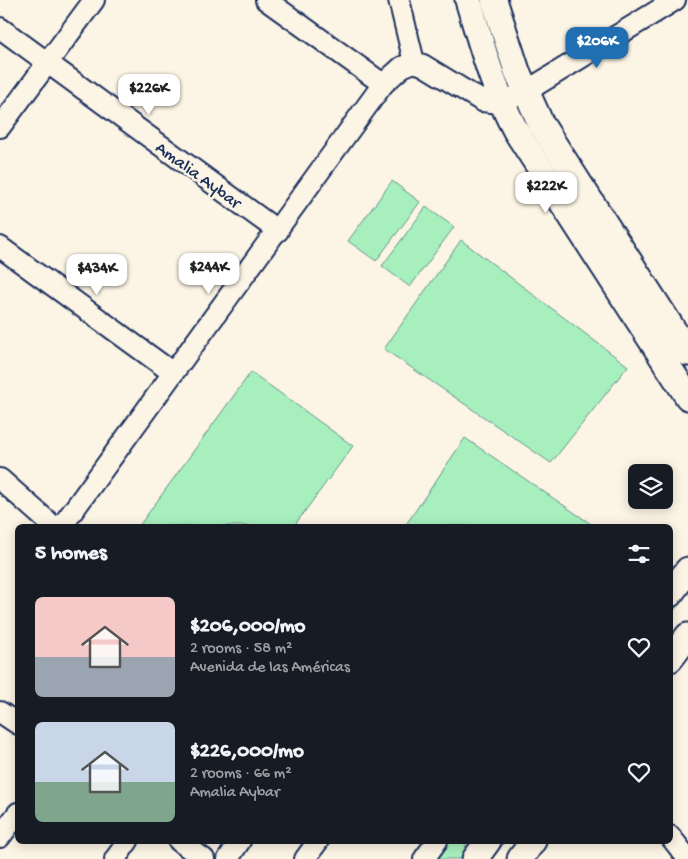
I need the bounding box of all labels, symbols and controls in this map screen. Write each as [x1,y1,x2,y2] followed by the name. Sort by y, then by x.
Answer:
[562,27,632,69] pin: $206K
[576,33,618,52] text: $206K
[114,74,184,116] pin: $226K
[129,80,169,99] text: $226K
[151,138,246,215] street label: Amalia Aybar
[511,172,581,214] pin: $222K
[526,178,566,197] text: $222K
[174,252,244,295] pin: $244K
[62,254,132,296] pin: $434K
[190,259,228,278] text: $244K
[77,260,117,279] text: $434K
[628,464,673,509] map controls
[628,464,673,509] button: layers
[625,540,653,568] icon: filters
[35,542,107,567] text: 5 homes
[190,615,306,640] text: $206,000/mo
[75,617,135,677] icon: home
[625,633,653,661] icon: heart
[190,640,292,659] text: 2 rooms · 58 m²
[190,659,350,678] text: Avenida de las Américas
[190,740,304,765] text: $226,000/mo
[75,742,135,802] icon: home
[625,758,653,786] icon: heart
[190,765,291,784] text: 2 rooms · 66 m²
[190,784,280,803] text: Amalia Aybar

